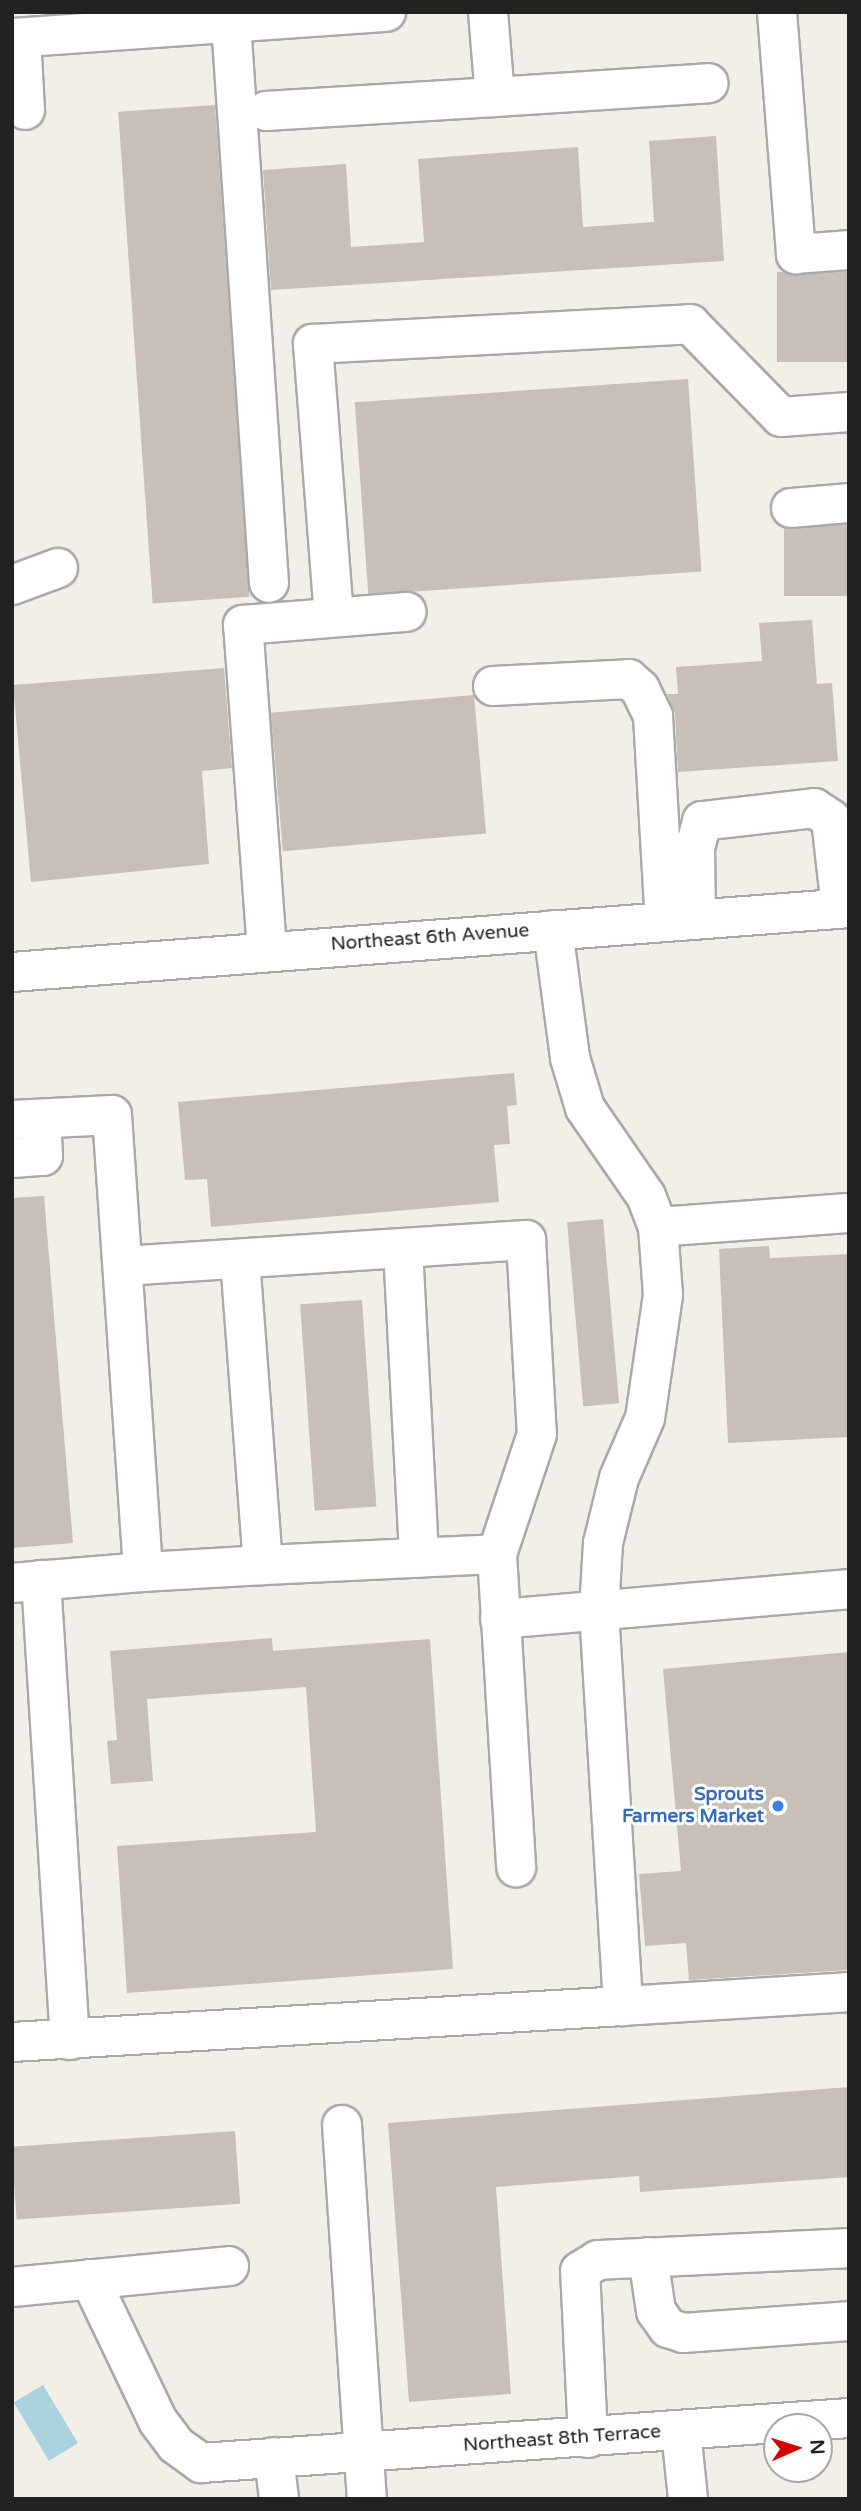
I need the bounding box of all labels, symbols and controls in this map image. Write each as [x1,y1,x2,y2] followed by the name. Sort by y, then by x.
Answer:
[330,920,530,956] street label: Northeast 6th Avenue
[622,1784,764,1828] place label: Sprouts Farmers Market
[770,1798,786,1814] marker: Sprouts Farmers Market
[763,2413,833,2483] north arrow
[462,2421,662,2457] street label: Northeast 8th Terrace
[806,2439,828,2455] text: N

